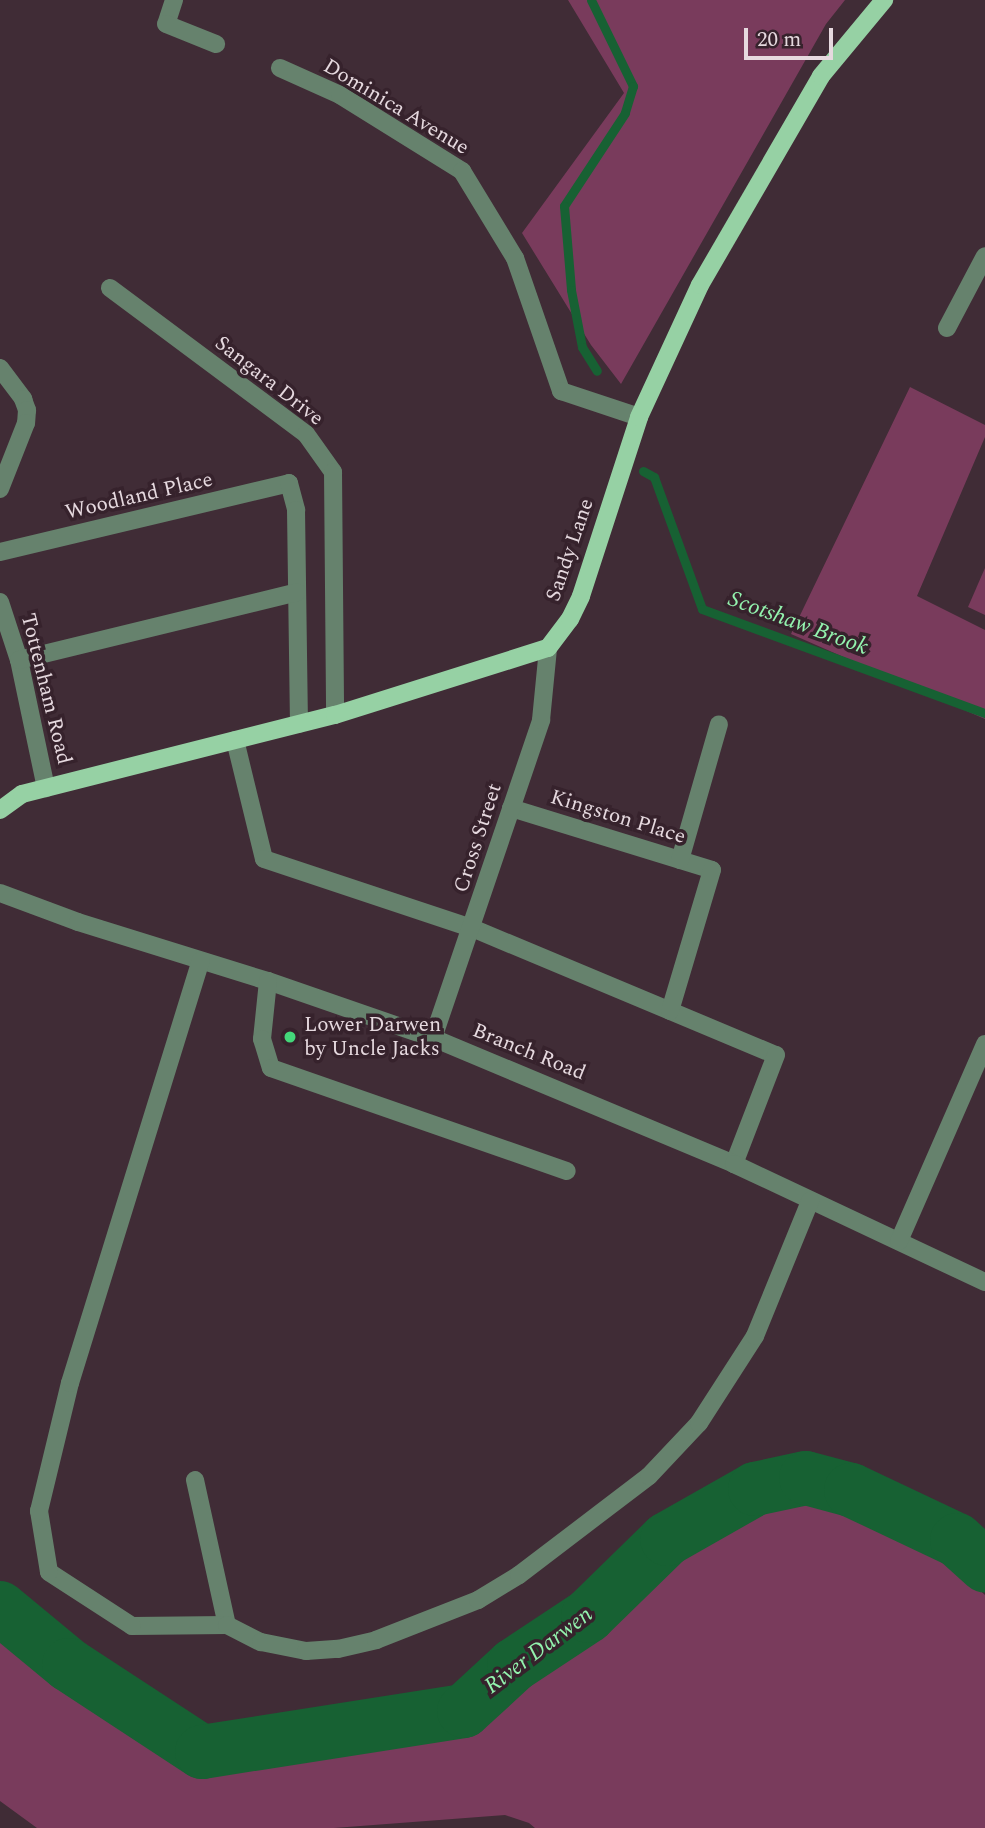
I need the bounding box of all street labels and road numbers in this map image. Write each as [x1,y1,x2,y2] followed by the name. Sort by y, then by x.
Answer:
[318,54,474,160] street label: Dominica Avenue
[210,331,328,431] street label: Sangara Drive
[63,467,215,525] street label: Woodland Place
[541,495,599,605] street label: Sandy Lane
[15,611,77,767] street label: Tottenham Road
[449,780,507,896] street label: Cross Street
[547,784,689,850] street label: Kingston Place
[469,1018,589,1086] street label: Branch Road

